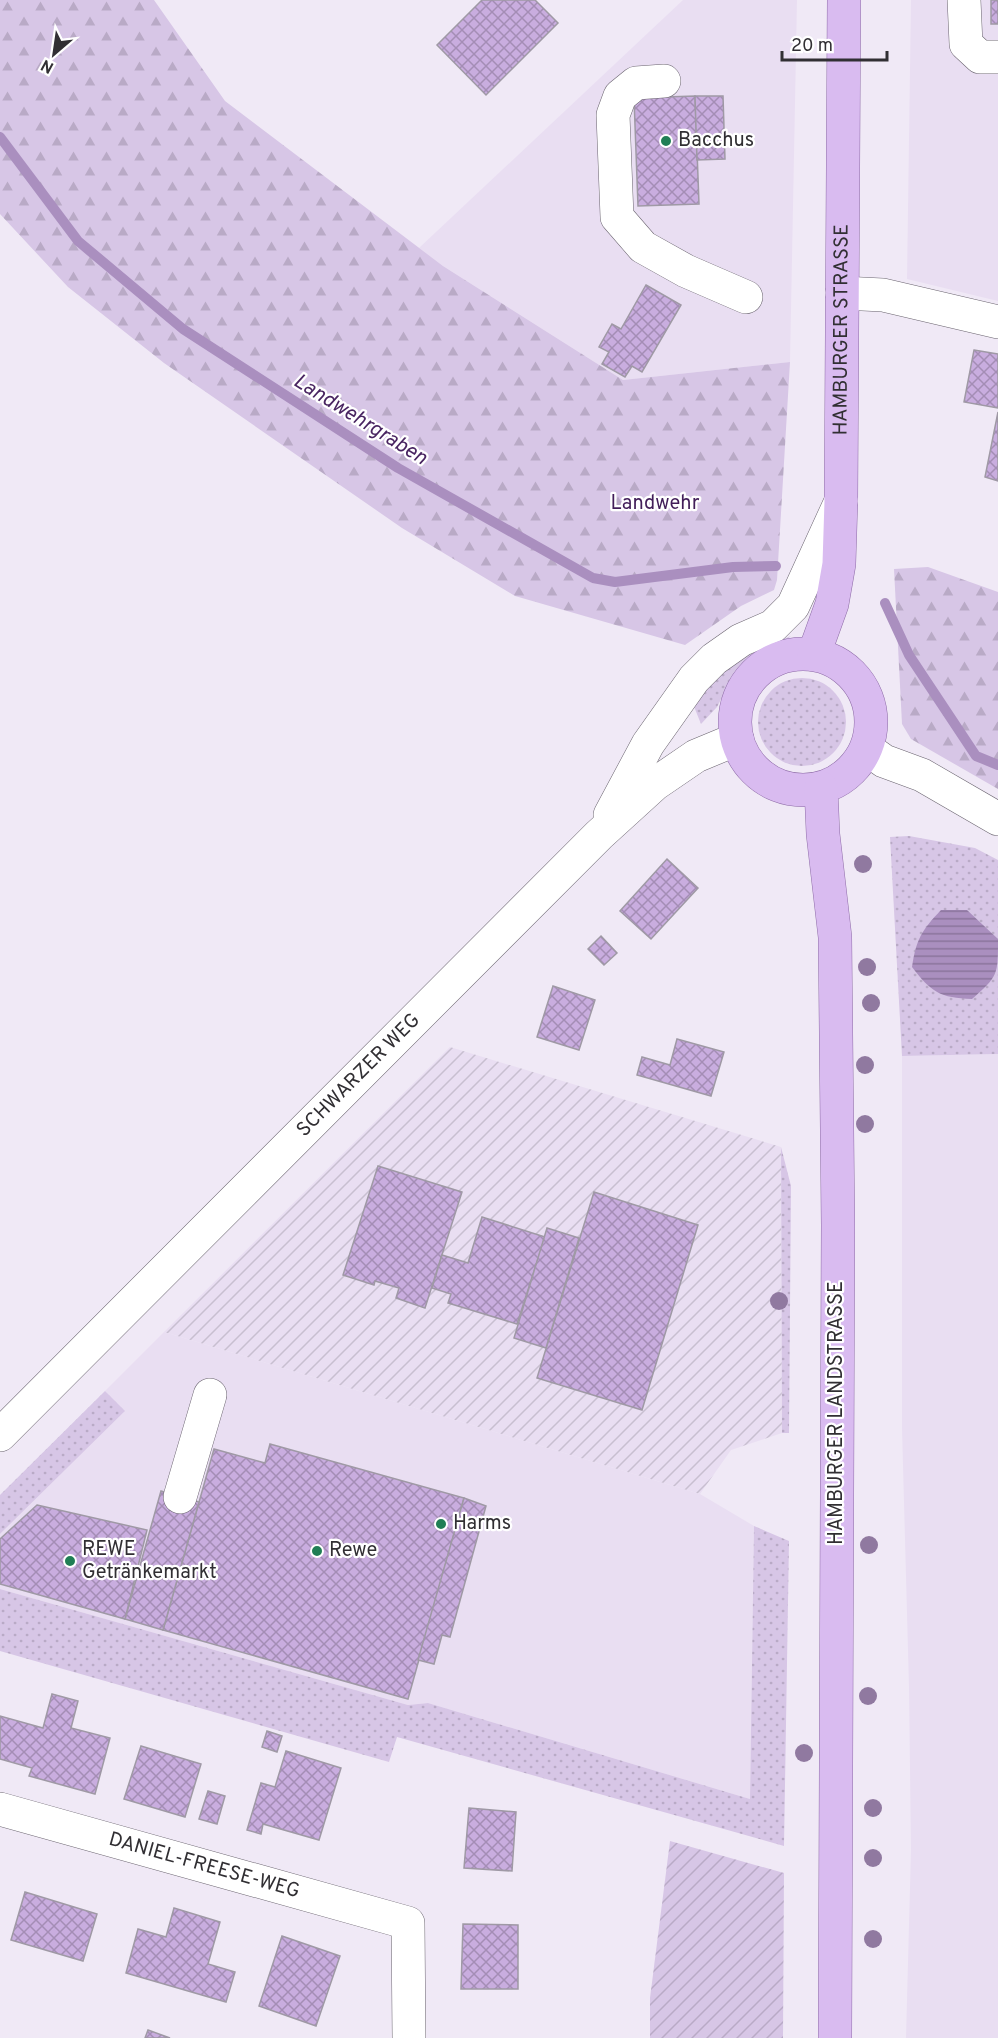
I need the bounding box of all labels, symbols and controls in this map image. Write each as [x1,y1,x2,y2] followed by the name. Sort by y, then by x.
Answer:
[24,24,84,84] north arrow
[782,24,887,62] scale bar
[791,35,833,58] text: 20 m
[38,54,58,77] text: N
[678,128,754,154] place label: Bacchus
[659,134,673,148] marker: Bacchus
[828,224,856,436] street label: HAMBURGER STRASSE
[288,368,432,472] water label: Landwehrgraben
[611,491,700,517] park label: Landwehr
[291,1008,426,1143] street label: SCHWARZER WEG
[824,1281,850,1545] street label: HAMBURGER LANDSTRASSE
[453,1511,511,1537] place label: Harms
[434,1517,448,1531] marker: Harms
[82,1537,217,1586] place label: REWE Getränkemarkt
[329,1538,377,1564] place label: Rewe
[310,1544,324,1558] marker: Rewe
[63,1554,77,1568] marker: REWE Getränkemarkt
[106,1827,303,1905] street label: DANIEL-FREESE-WEG

